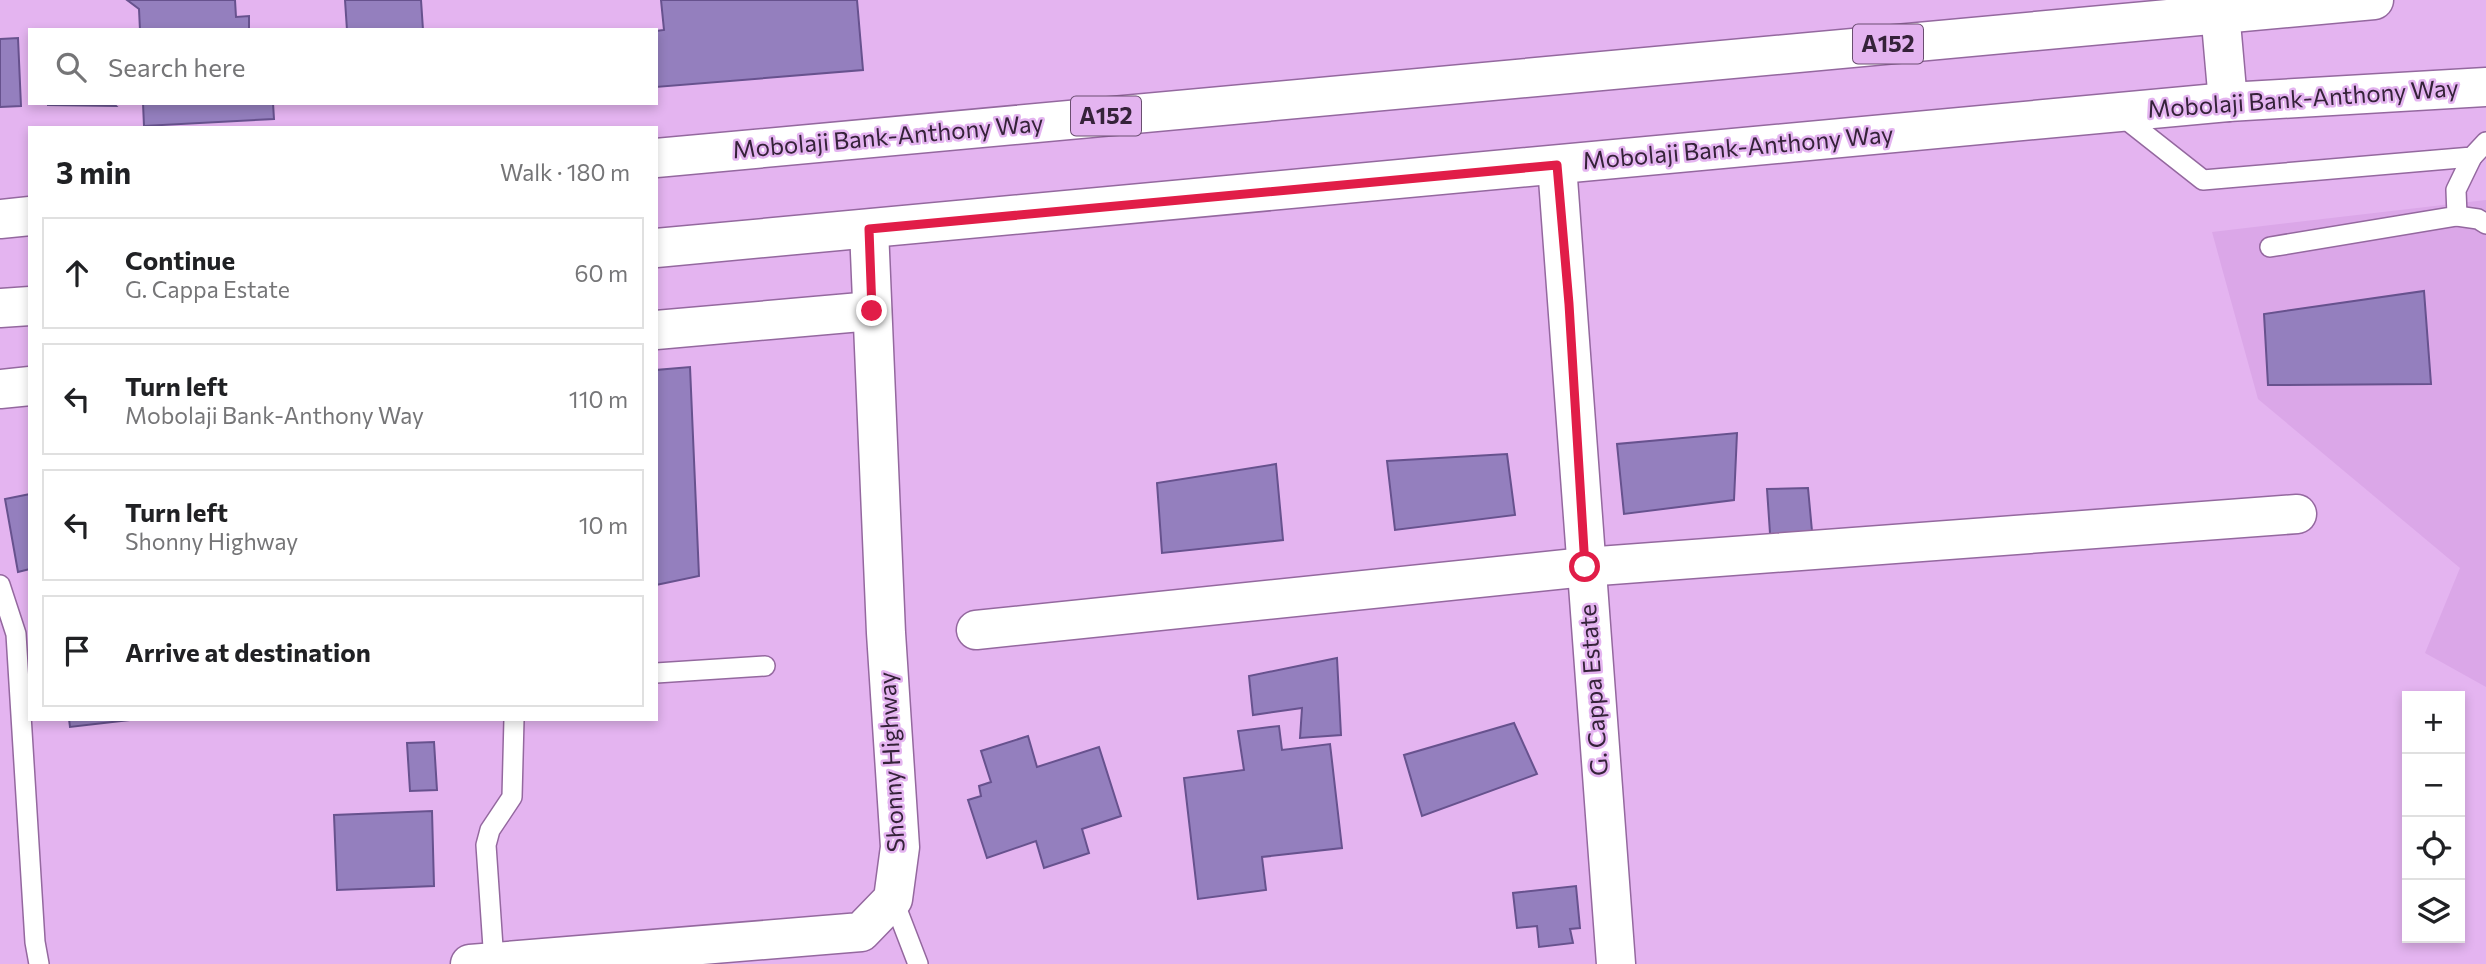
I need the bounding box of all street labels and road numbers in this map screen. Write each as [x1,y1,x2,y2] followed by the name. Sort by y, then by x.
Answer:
[1853,24,1923,64] road number: A152
[2146,72,2460,123] street label: Mobolaji Bank-Anthony Way
[1071,97,1141,136] road number: A152
[731,107,1045,164] street label: Mobolaji Bank-Anthony Way
[1581,118,1895,175] street label: Mobolaji Bank-Anthony Way
[1572,603,1613,777] street label: G. Cappa Estate
[871,671,910,853] street label: Shonny Highway

